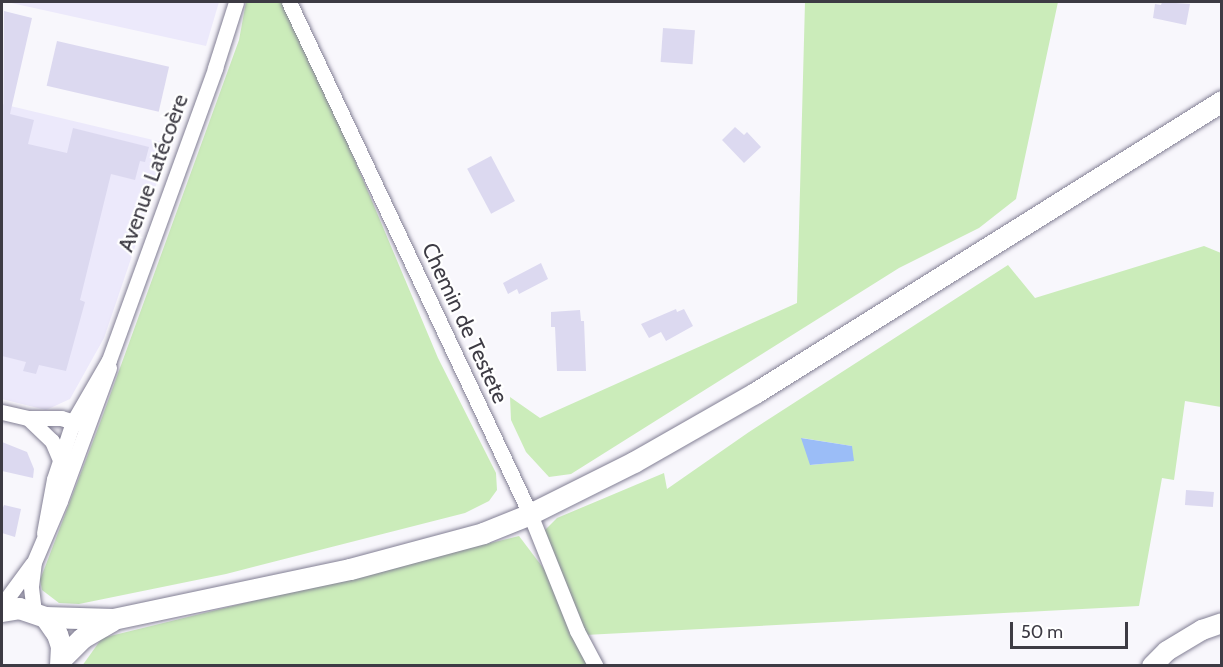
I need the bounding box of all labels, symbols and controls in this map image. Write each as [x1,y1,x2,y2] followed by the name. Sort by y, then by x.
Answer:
[112,91,194,255] street label: Avenue Latécoère
[416,239,514,407] street label: Chemin de Testete
[1013,610,1132,648] scale bar
[1021,621,1063,643] text: 50 m

